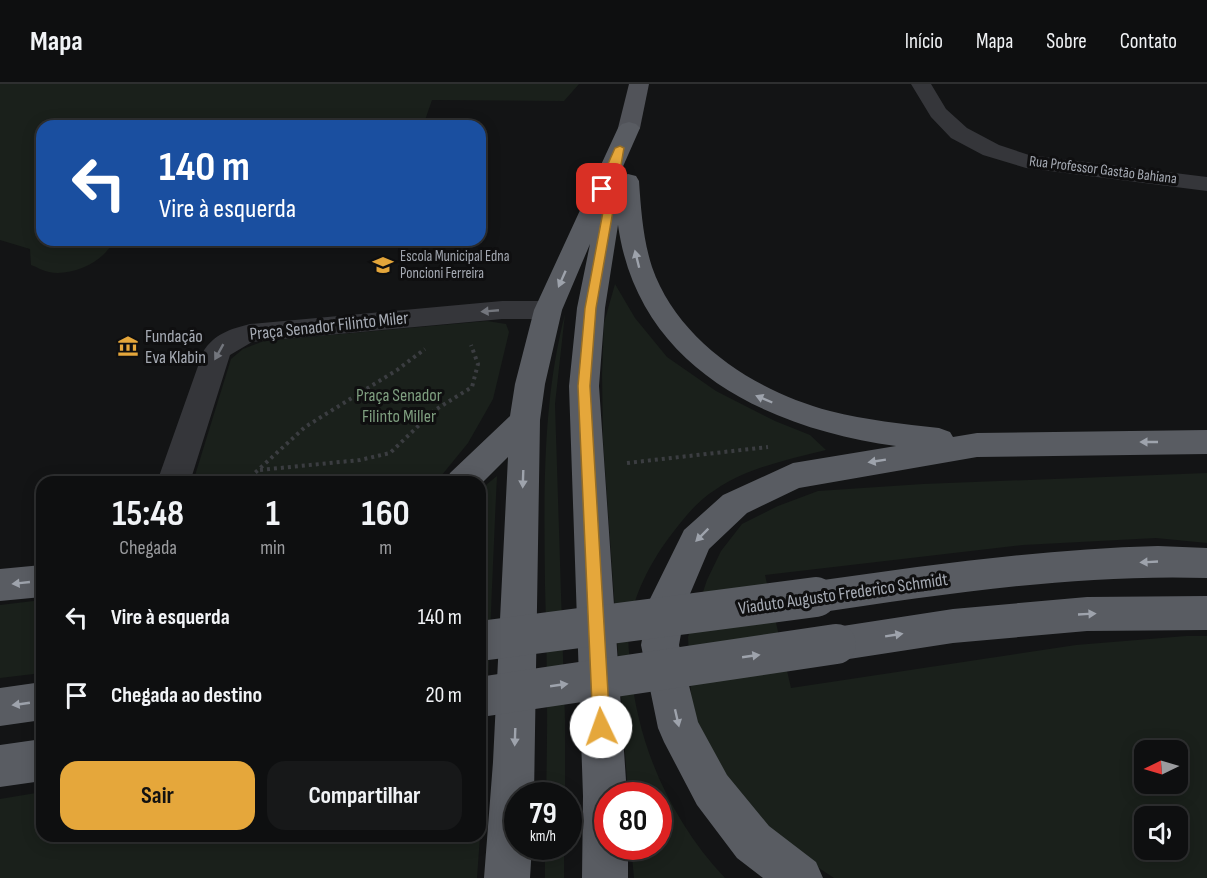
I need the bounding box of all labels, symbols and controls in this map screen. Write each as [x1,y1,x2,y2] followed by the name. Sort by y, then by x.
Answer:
[30,25,83,58] text: Mapa
[905,29,943,54] text: Início
[976,29,1013,54] text: Mapa
[1046,29,1087,54] text: Sobre
[1120,29,1177,54] text: Contato
[159,142,250,193] text: 140 m
[60,144,138,222] icon: left
[1028,152,1178,189] street label: Rua Professor Gastão Bahiana
[576,163,627,214] pin
[585,172,618,205] icon: arrive
[159,193,296,225] text: Vire à esquerda
[400,247,510,283] place label: Escola Municipal Edna Poncioni Ferreira
[632,250,641,268] one-way arrow
[371,253,395,277] school or university icon: Escola Municipal Edna Poncioni Ferreira
[557,270,567,288] one-way arrow
[480,306,499,316] one-way arrow
[249,307,409,345] street label: Praça Senador Filinto Miler
[145,326,206,368] place label: Fundação Eva Klabin
[116,334,140,358] museum icon: Fundação Eva Klabin
[214,344,225,360] one-way arrow
[356,385,442,427] park label: Praça Senador Filinto Miller
[756,394,773,403] one-way arrow
[1139,437,1158,447] one-way arrow
[868,456,887,465] one-way arrow
[518,469,528,488] one-way arrow
[112,493,184,536] text: 15:48
[266,493,280,536] text: 1
[362,493,410,536] text: 160
[696,527,710,541] one-way arrow
[119,536,177,560] text: Chegada
[260,536,285,560] text: min
[379,536,392,560] text: m
[1139,557,1158,566] one-way arrow
[737,569,950,619] street label: Viaduto Augusto Frederico Schmidt
[11,578,30,588] one-way arrow
[60,601,93,634] icon: left
[111,604,230,631] text: Vire à esquerda
[418,604,462,631] text: 140 m
[1078,610,1097,619] one-way arrow
[884,630,903,639] one-way arrow
[742,652,761,661] one-way arrow
[60,679,93,712] icon: arrive
[549,681,568,690] one-way arrow
[111,682,262,709] text: Chegada ao destino
[426,682,462,709] text: 20 m
[569,695,633,759] position arrow
[11,700,30,709] one-way arrow
[672,709,682,727] one-way arrow
[510,727,520,746] one-way arrow
[1134,740,1188,794] north arrow
[1134,740,1188,860] map controls
[60,761,255,830] button: Sair
[267,761,462,830] button: Compartilhar
[594,782,672,860] speed limit sign: 80
[529,796,557,832] text: 79
[1134,806,1188,860] button: sound
[530,827,556,846] text: km/h

